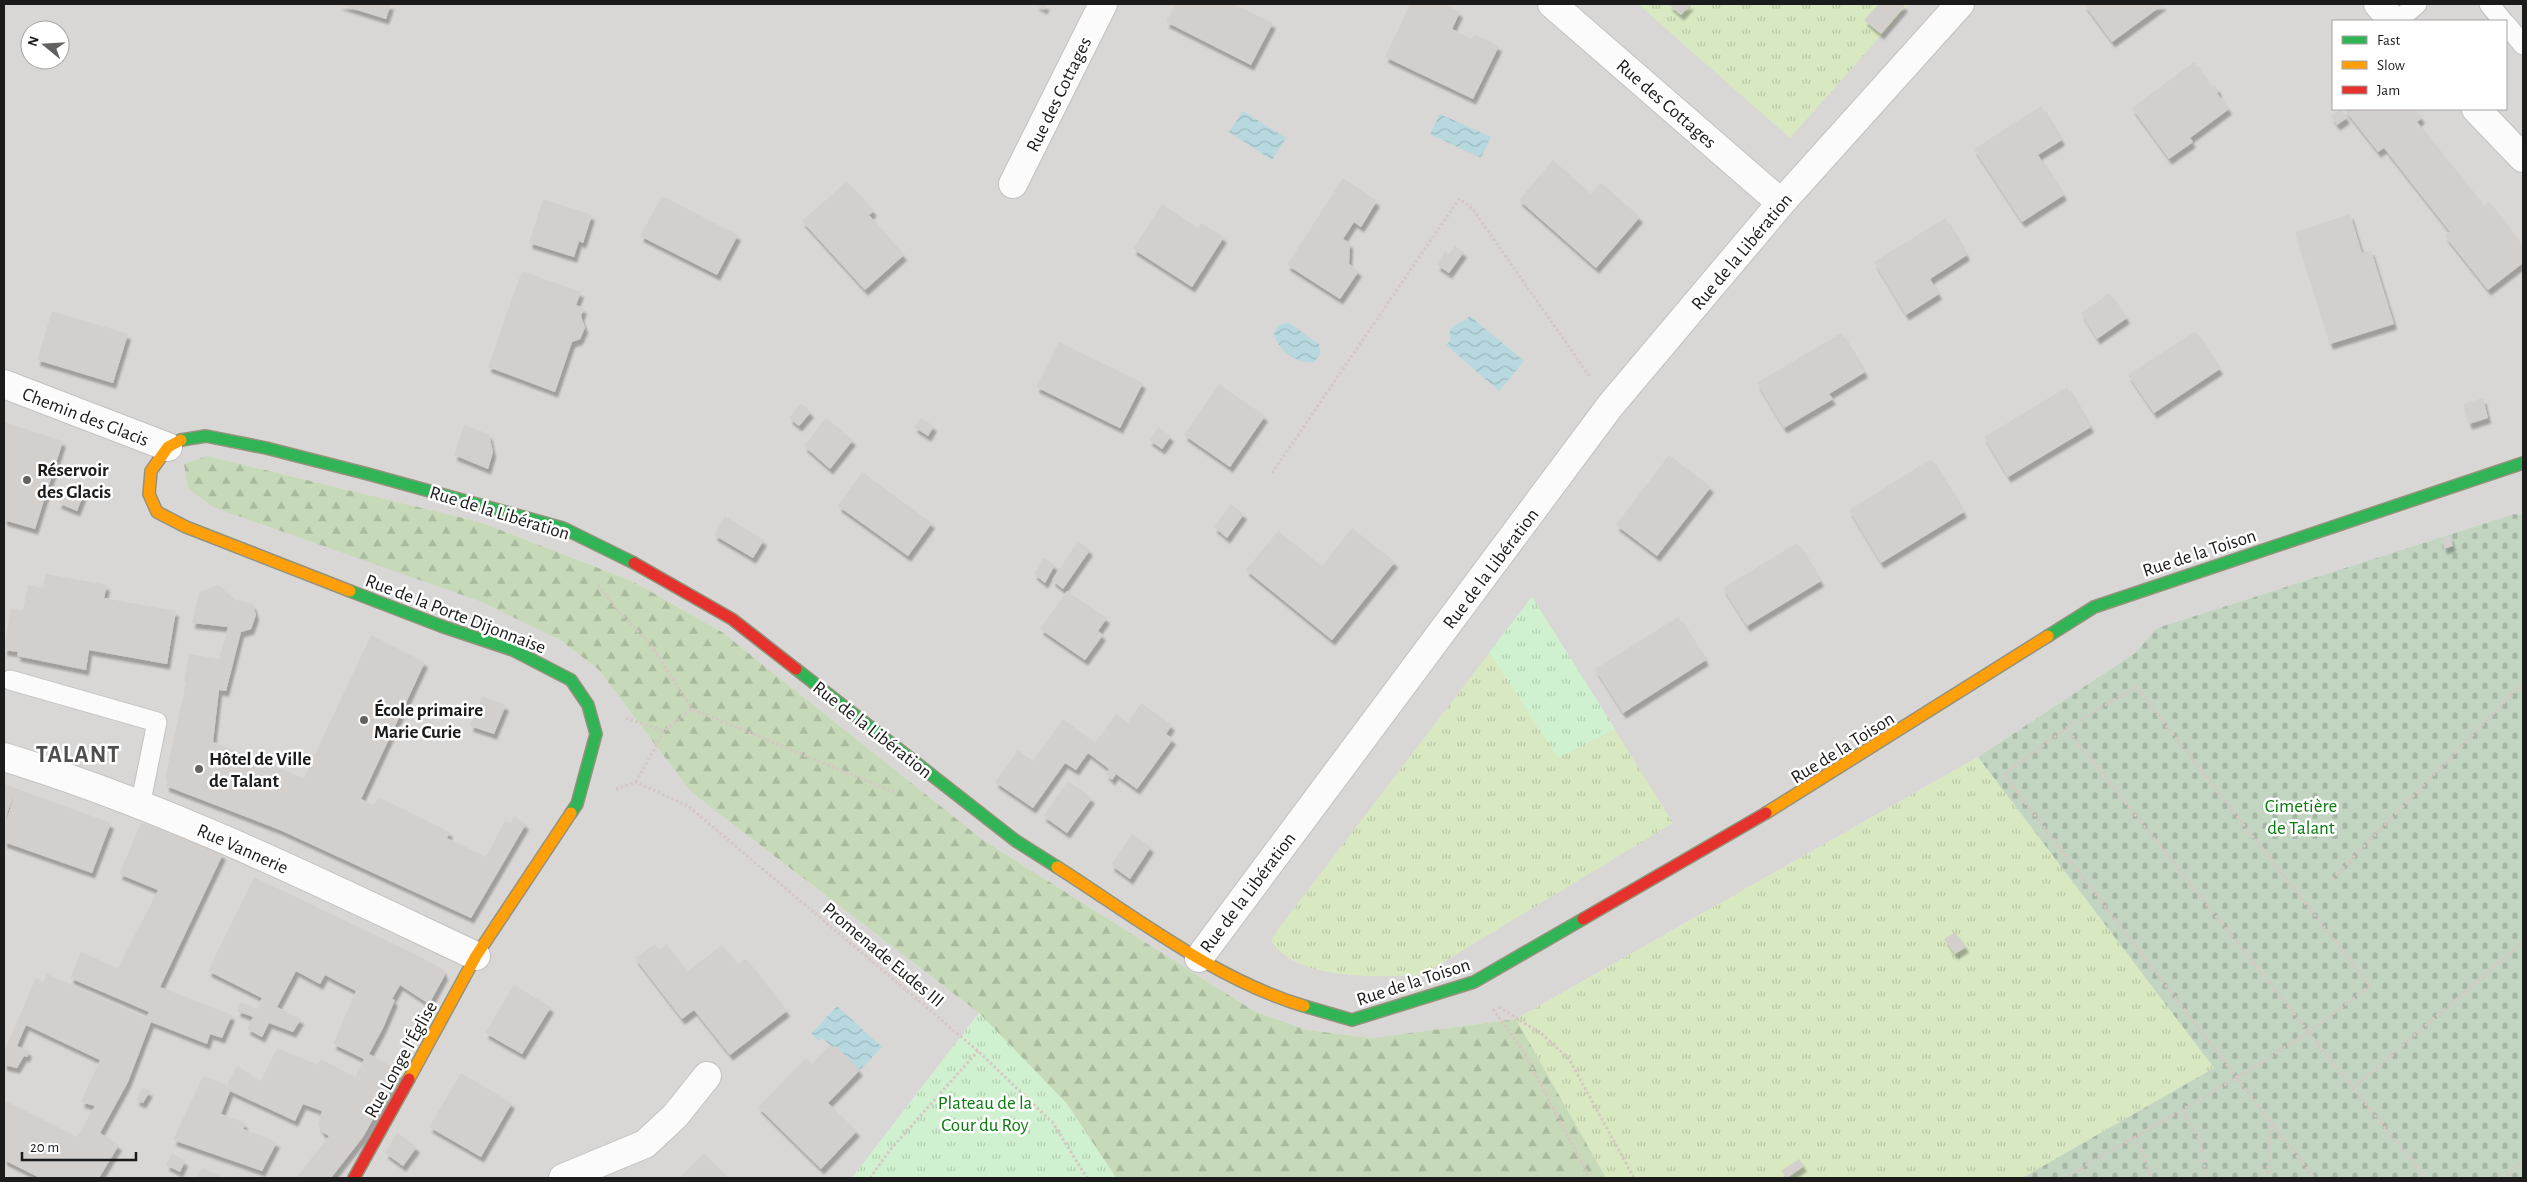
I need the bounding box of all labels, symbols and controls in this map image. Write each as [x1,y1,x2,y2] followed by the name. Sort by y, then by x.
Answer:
[20,20,70,70] north arrow
[2332,20,2507,110] legend
[2377,33,2401,48] text: Fast
[25,34,42,48] text: N
[1023,34,1095,155] street label: Rue des Cottages
[1613,56,1720,152] street label: Rue des Cottages
[2377,58,2405,73] text: Slow
[2377,83,2400,98] text: Jam
[1688,190,1796,314] street label: Rue de la Libération
[20,385,151,450] street label: Chemin des Glacis
[37,461,111,502] place label: Réservoir des Glacis
[21,474,33,486] marker: Réservoir des Glacis
[427,483,572,544] street label: Rue de la Libération
[1440,505,1543,633] street label: Rue de la Libération
[2140,526,2259,581] street label: Rue de la Toison
[363,571,548,658] street label: Rue de la Porte Dijonnaise
[809,678,935,782] street label: Rue de la Libération
[374,699,483,742] place label: École primaire Marie Curie
[1788,709,1898,788] street label: Rue de la Toison
[358,714,370,726] marker: École primaire Marie Curie
[36,743,120,767] district label: TALANT
[209,750,311,791] place label: Hôtel de Ville de Talant
[193,763,205,775] marker: Hôtel de Ville de Talant
[2265,797,2337,838] park label: Cimetière de Talant
[194,821,291,878] street label: Rue Vannerie
[1197,829,1300,957] street label: Rue de la Libération
[819,899,947,1011] street label: Promenade Eudes III
[1354,955,1473,1010] street label: Rue de la Toison
[360,997,441,1121] street label: Rue Longe l'Église
[938,1094,1033,1135] park label: Plateau de la Cour du Roy
[22,1130,136,1162] scale bar
[30,1140,59,1155] text: 20 m

